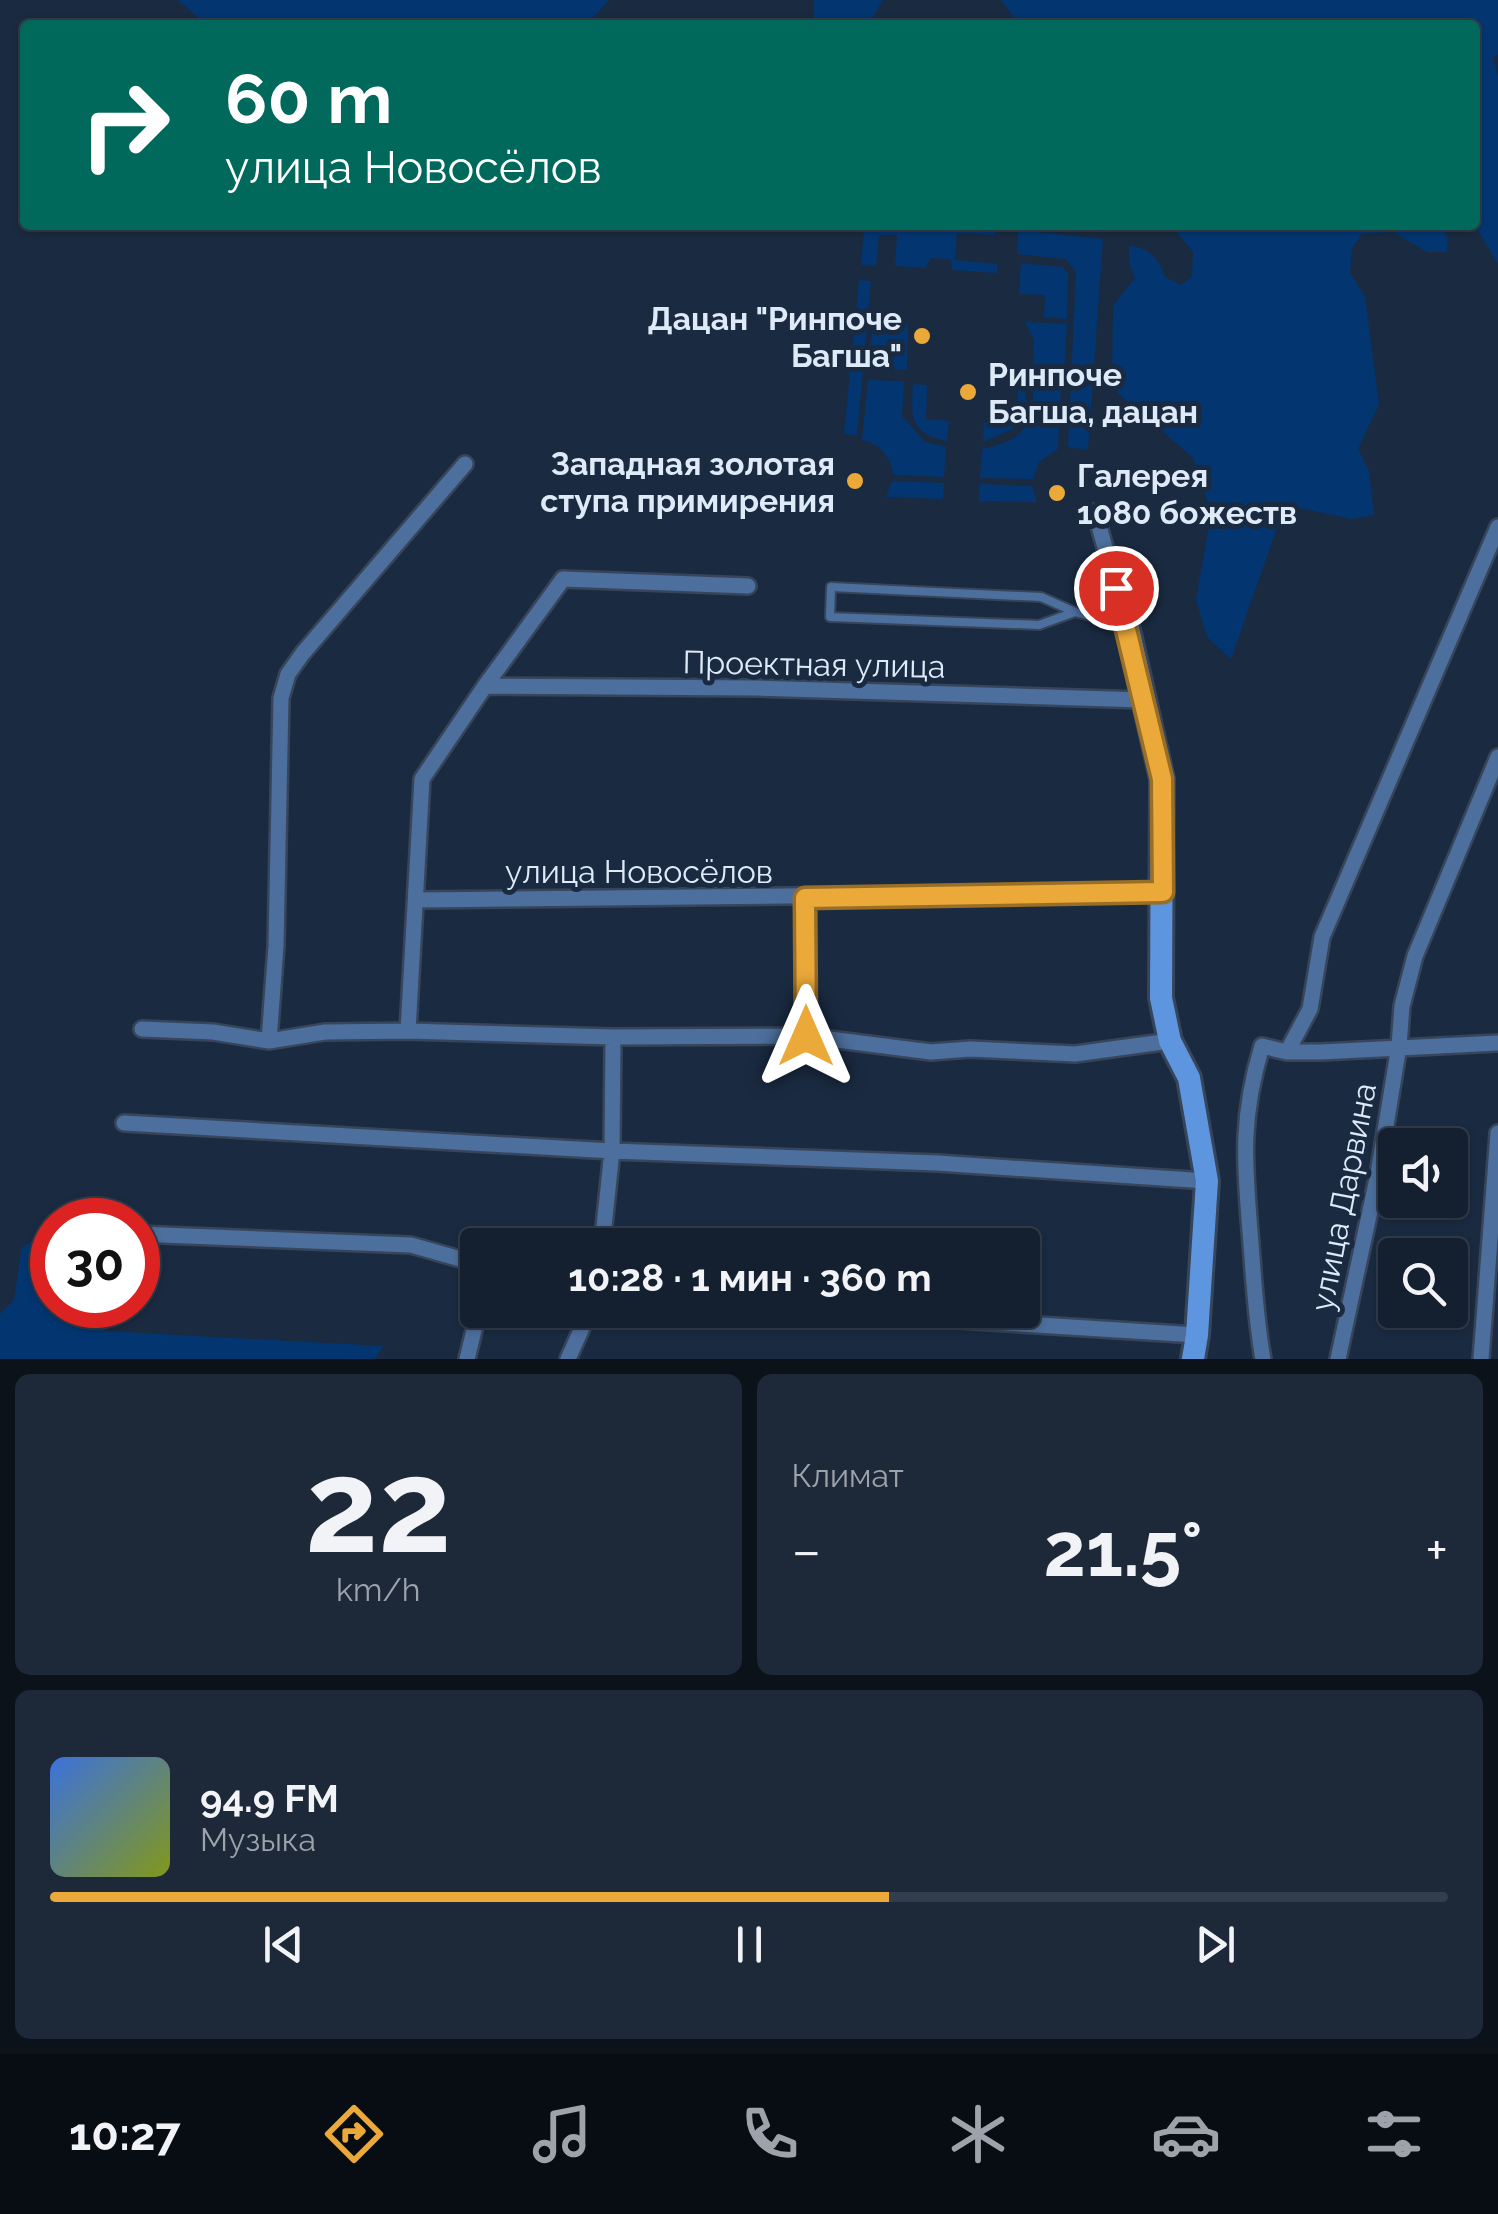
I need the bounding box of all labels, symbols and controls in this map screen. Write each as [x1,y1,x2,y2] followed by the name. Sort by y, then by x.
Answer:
[225,57,392,139] text: 60 m
[60,60,190,190] icon: right
[225,141,602,194] text: улица Новосёлов
[647,300,902,374] place label: Дацан "Ринпоче Багша"
[911,325,933,347] marker: Дацан "Ринпоче Багша"
[988,356,1198,430] place label: Ринпоче Багша, дацан
[957,381,979,403] marker: Ринпоче Багша, дацан
[540,445,835,519] place label: Западная золотая ступа примирения
[1077,457,1297,531] place label: Галерея 1080 божеств
[844,470,866,492] marker: Западная золотая ступа примирения
[1046,482,1068,504] marker: Галерея 1080 божеств
[1074,546,1159,631] pin
[1089,561,1144,616] icon: arrive
[682,643,946,685] street label: Проектная улица
[505,853,773,890] street label: улица Новосёлов
[754,984,858,1088] position arrow
[1303,1080,1383,1314] street label: улица Дарвина
[1378,1128,1468,1328] map controls
[1378,1128,1468,1218] button: sound
[30,1198,160,1328] speed limit sign: 30
[1378,1238,1468,1328] button: search
[568,1255,932,1300] text: 10:28 · 1 мин · 360 m
[305,1430,452,1582] text: 22
[792,1457,904,1494] text: Климат
[1044,1505,1203,1594] text: 21.5°
[792,1518,821,1583] text: −
[1425,1518,1448,1583] text: +
[336,1571,420,1608] text: km/h
[200,1776,339,1821] text: 94.9 FM
[200,1821,316,1858] text: Музыка
[256,1917,311,1972] icon: previous
[722,1917,777,1972] icon: pause
[1188,1917,1243,1972] icon: next
[319,2099,389,2169] icon: directions
[527,2099,597,2169] icon: music
[735,2099,805,2169] icon: phone
[943,2099,1013,2169] icon: climate
[1151,2099,1221,2169] icon: car
[1359,2099,1429,2169] icon: filters
[69,2108,181,2161] text: 10:27

